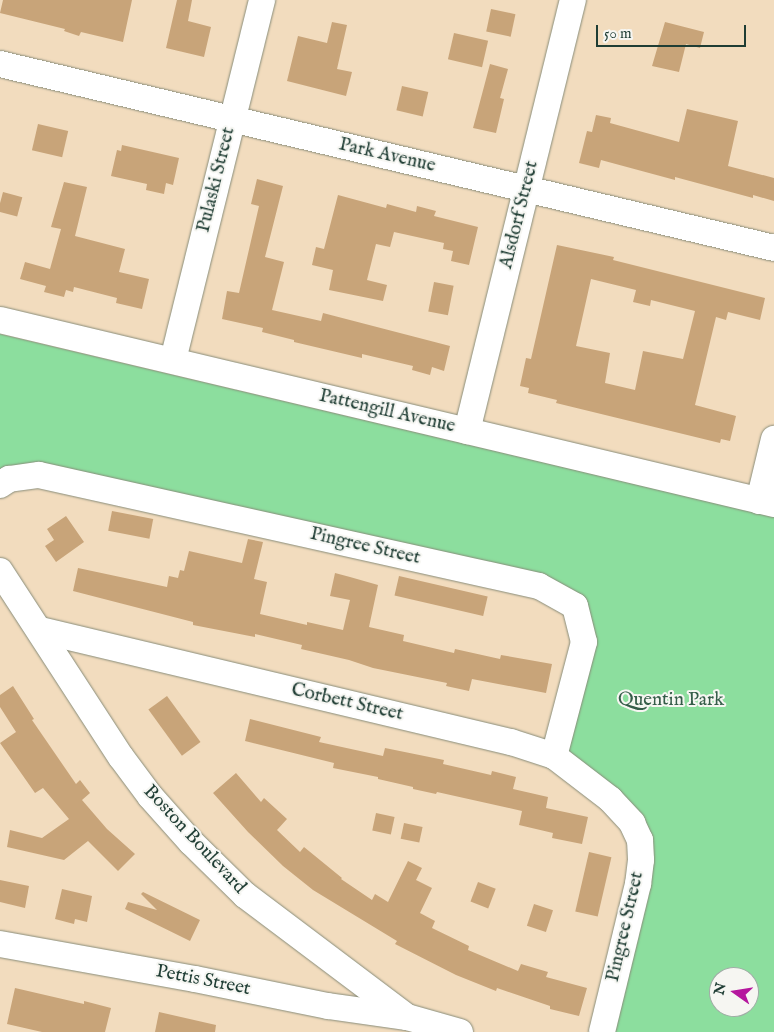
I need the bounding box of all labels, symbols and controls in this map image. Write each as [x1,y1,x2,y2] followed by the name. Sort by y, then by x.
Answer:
[599,15,749,47] scale bar
[604,24,632,43] text: 50 m
[193,125,241,235] street label: Pulaski Street
[337,134,437,178] street label: Park Avenue
[496,159,544,271] street label: Alsdorf Street
[317,385,457,439] street label: Pattengill Avenue
[308,523,422,571] street label: Pingree Street
[289,679,405,727] street label: Corbett Street
[618,690,724,712] park label: Quentin Park
[138,781,250,899] street label: Boston Boulevard
[602,870,650,984] street label: Pingree Street
[154,961,252,1001] street label: Pettis Street
[709,967,759,1017] north arrow
[710,981,730,997] text: N

